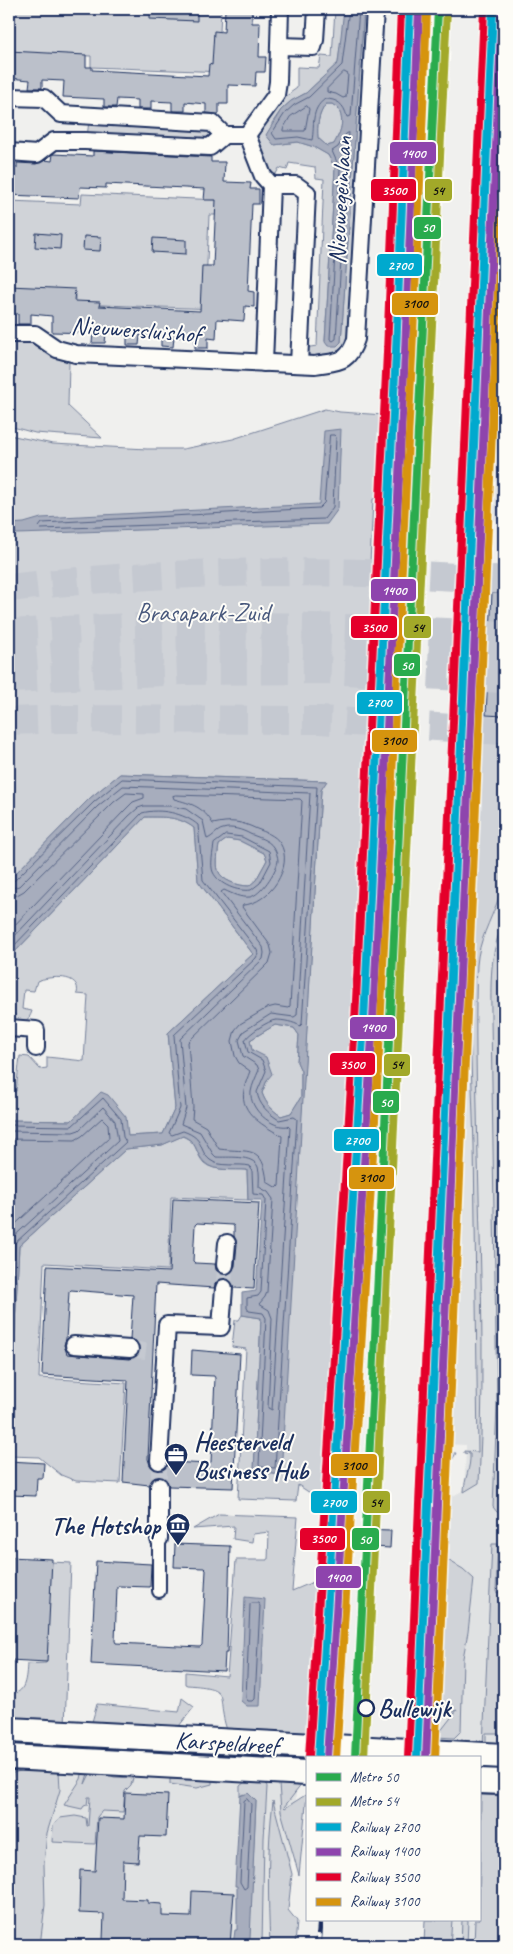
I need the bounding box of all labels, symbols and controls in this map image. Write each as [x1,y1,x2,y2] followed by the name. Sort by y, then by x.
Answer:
[321,135,359,265] street label: Nieuwegeinlaan
[389,141,437,165] line badge: 1400
[400,145,427,162] text: 1400
[370,178,417,202] line badge: 3500
[424,178,453,202] line badge: 54
[382,182,408,199] text: 3500
[432,182,446,199] text: 54
[413,216,442,240] line badge: 50
[422,219,436,236] text: 50
[376,253,423,277] line badge: 2700
[387,257,414,274] text: 2700
[391,292,439,316] line badge: 3100
[402,295,429,312] text: 3100
[70,309,207,351] street label: Nieuwersluishof
[370,578,417,602] line badge: 1400
[381,582,408,599] text: 1400
[136,597,274,629] park label: Brasapark-Zuid
[350,615,398,639] line badge: 3500
[403,615,432,639] line badge: 54
[362,619,388,636] text: 3500
[412,619,426,636] text: 54
[393,653,421,677] line badge: 50
[401,657,415,674] text: 50
[356,691,403,715] line badge: 2700
[366,694,393,711] text: 2700
[371,729,418,753] line badge: 3100
[381,732,408,749] text: 3100
[349,1016,396,1040] line badge: 1400
[360,1019,387,1036] text: 1400
[329,1052,376,1076] line badge: 3500
[383,1053,411,1077] line badge: 54
[340,1056,366,1073] text: 3500
[391,1056,405,1073] text: 54
[372,1090,400,1114] line badge: 50
[380,1094,394,1111] text: 50
[333,1128,380,1152] line badge: 2700
[344,1132,371,1149] text: 2700
[348,1166,395,1190] line badge: 3100
[358,1169,385,1186] text: 3100
[194,1426,310,1487] place label: Heesterveld Business Hub
[163,1442,189,1476] office icon: Heesterveld Business Hub
[330,1453,378,1477] line badge: 3100
[341,1457,368,1474] text: 3100
[310,1490,358,1514] line badge: 2700
[362,1490,391,1514] line badge: 54
[321,1494,348,1511] text: 2700
[370,1494,384,1511] text: 54
[51,1510,163,1542] place label: The Hotshop
[165,1512,191,1546] museum icon: The Hotshop
[299,1527,346,1551] line badge: 3500
[351,1527,380,1551] line badge: 50
[311,1530,337,1547] text: 3500
[359,1531,373,1548] text: 50
[315,1565,362,1589] line badge: 1400
[325,1569,352,1586] text: 1400
[378,1693,453,1725] place label: Bullewijk
[357,1699,375,1717] marker: Bullewijk
[174,1724,284,1762] street label: Karspeldreef
[306,1756,480,1922] legend
[350,1768,400,1787] text: Metro 50
[350,1792,400,1811] text: Metro 54
[350,1818,421,1837] text: Railway 2700
[350,1842,421,1861] text: Railway 1400
[350,1868,421,1887] text: Railway 3500
[350,1892,421,1911] text: Railway 3100

